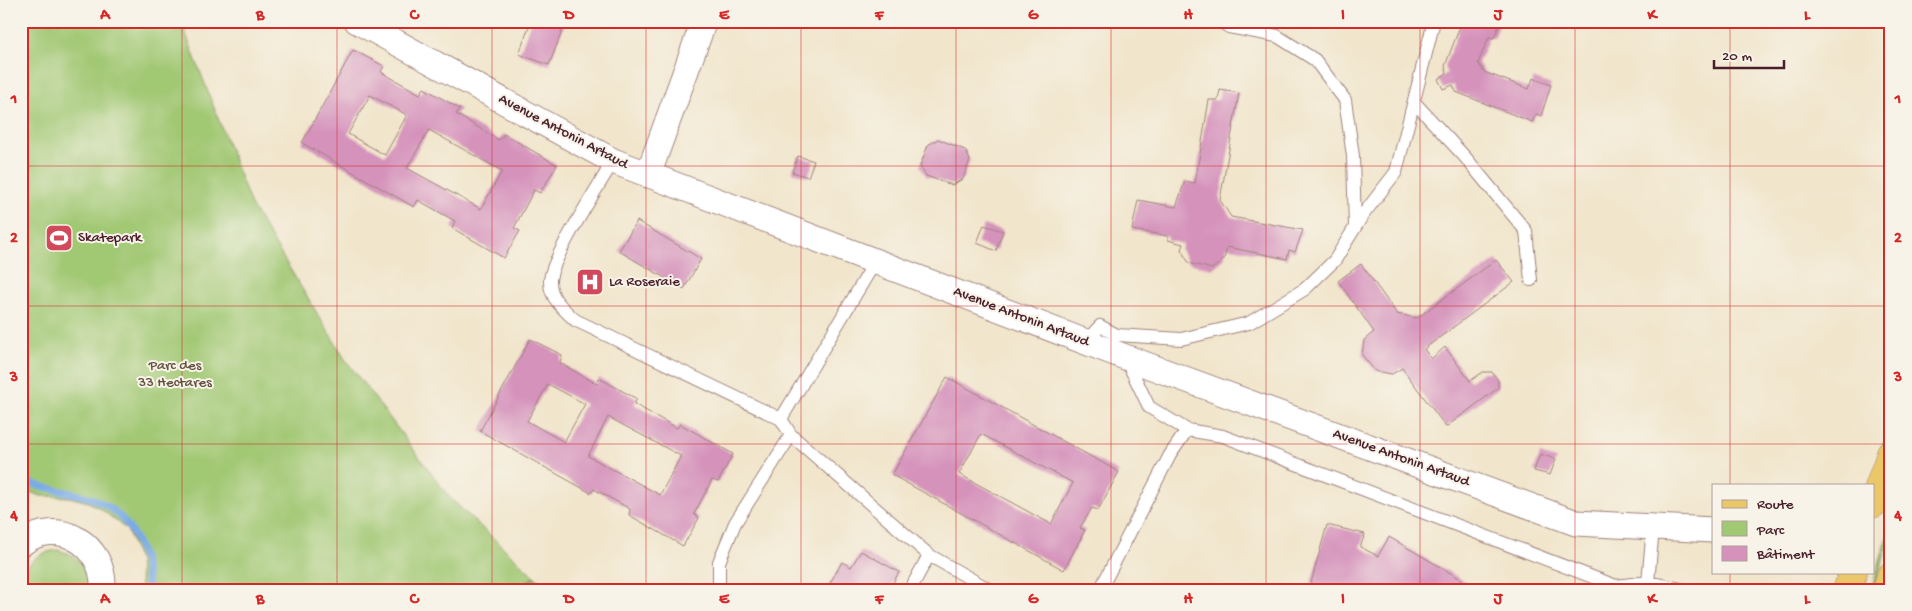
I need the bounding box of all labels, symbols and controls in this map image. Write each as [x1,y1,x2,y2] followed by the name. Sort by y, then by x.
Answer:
[99,7,111,26] text: A
[255,7,265,26] text: B
[409,7,420,26] text: C
[562,7,575,26] text: D
[719,7,730,26] text: E
[874,7,885,26] text: F
[1028,7,1039,26] text: G
[1183,7,1193,26] text: H
[1341,7,1345,26] text: I
[1493,7,1504,26] text: J
[1647,7,1659,26] text: K
[1804,7,1811,26] text: L
[1714,38,1784,70] scale bar
[1722,48,1752,66] text: 20 m
[495,90,632,174] street label: Avenue Antonin Artaud
[10,91,17,110] text: 1
[1894,91,1901,110] text: 1
[44,223,74,253] sports icon: Skatepark
[78,229,143,247] place label: Skatepark
[10,230,18,249] text: 2
[1894,230,1902,249] text: 2
[575,267,605,297] hospital icon: La Roseraie
[609,273,680,291] place label: La Roseraie
[951,283,1093,352] street label: Avenue Antonin Artaud
[137,357,212,392] park label: Parc des 33 Hectares
[9,369,18,388] text: 3
[1893,369,1902,388] text: 3
[1330,425,1473,492] street label: Avenue Antonin Artaud
[1712,484,1874,574] legend
[1757,496,1794,514] text: Route
[9,508,18,527] text: 4
[1893,508,1902,527] text: 4
[1756,522,1785,540] text: Parc
[1756,546,1816,564] text: Bâtiment
[99,591,111,610] text: A
[255,591,265,610] text: B
[409,591,420,610] text: C
[562,591,575,610] text: D
[719,591,730,610] text: E
[874,591,885,610] text: F
[1028,591,1039,610] text: G
[1183,591,1193,610] text: H
[1341,591,1345,610] text: I
[1493,591,1504,610] text: J
[1647,591,1659,610] text: K
[1804,591,1811,610] text: L

